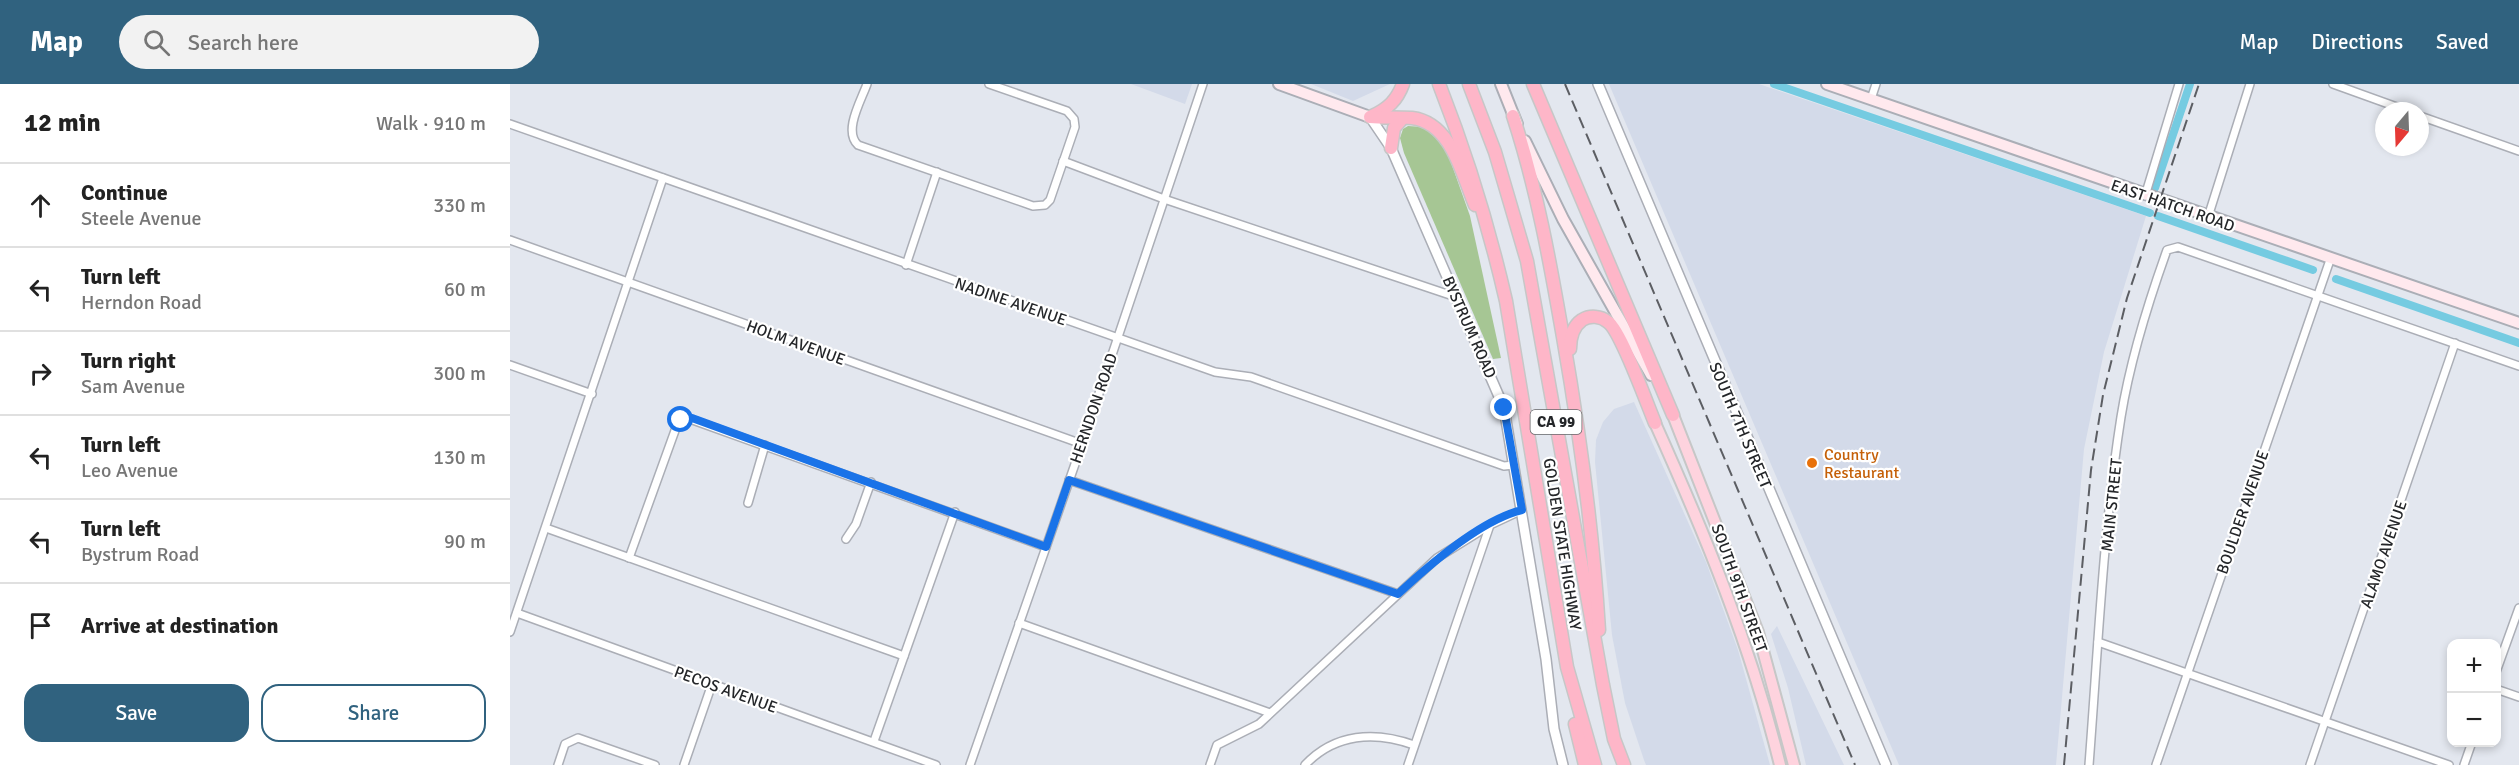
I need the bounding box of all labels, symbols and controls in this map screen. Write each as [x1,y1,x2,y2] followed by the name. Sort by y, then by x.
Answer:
[119,15,539,69] search box
[30,25,83,59] text: Map
[140,26,173,59] icon: search
[188,29,299,56] text: Search here
[2240,29,2278,55] text: Map
[2311,29,2403,55] text: Directions
[2436,29,2489,55] text: Saved
[2375,102,2429,156] north arrow
[24,107,101,139] text: 12 min
[376,111,486,136] text: Walk · 910 m
[2108,175,2237,236] street label: EAST HATCH ROAD
[81,179,168,206] text: Continue
[24,189,57,222] icon: ahead
[433,193,486,218] text: 330 m
[81,206,202,231] text: Steele Avenue
[81,263,161,290] text: Turn left
[24,273,57,306] icon: left
[952,273,1069,330] street label: NADINE AVENUE
[1438,273,1501,382] street label: BYSTRUM ROAD
[444,277,486,302] text: 60 m
[81,290,202,315] text: Herndon Road
[743,316,848,370] street label: HOLM AVENUE
[81,347,176,374] text: Turn right
[1066,350,1122,466] street label: HERNDON ROAD
[24,357,57,390] icon: right
[1705,359,1776,492] street label: SOUTH 7TH STREET
[433,361,486,386] text: 300 m
[81,374,185,399] text: Sam Avenue
[1490,394,1516,420] route end
[667,406,693,432] route start
[1530,410,1582,434] road number: CA 99
[81,431,161,458] text: Turn left
[24,441,57,474] icon: left
[433,445,486,470] text: 130 m
[1824,445,1899,483] place label: Country Restaurant
[2212,448,2273,577] street label: BOULDER AVENUE
[1805,456,1819,470] marker: Country Restaurant
[1539,457,1586,632] street label: GOLDEN STATE HIGHWAY
[2097,457,2127,553] street label: MAIN STREET
[81,458,178,483] text: Leo Avenue
[2356,498,2412,611] street label: ALAMO AVENUE
[81,515,161,542] text: Turn left
[1707,521,1772,655] street label: SOUTH 9TH STREET
[24,525,57,558] icon: left
[444,529,486,554] text: 90 m
[81,542,199,567] text: Bystrum Road
[24,609,57,642] icon: arrive
[81,612,278,639] text: Arrive at destination
[2447,639,2501,747] map controls
[2447,639,2501,693] button: +
[671,662,780,718] street label: PECOS AVENUE
[24,684,249,742] button: Save
[261,684,486,742] button: Share
[2447,693,2501,747] button: −

